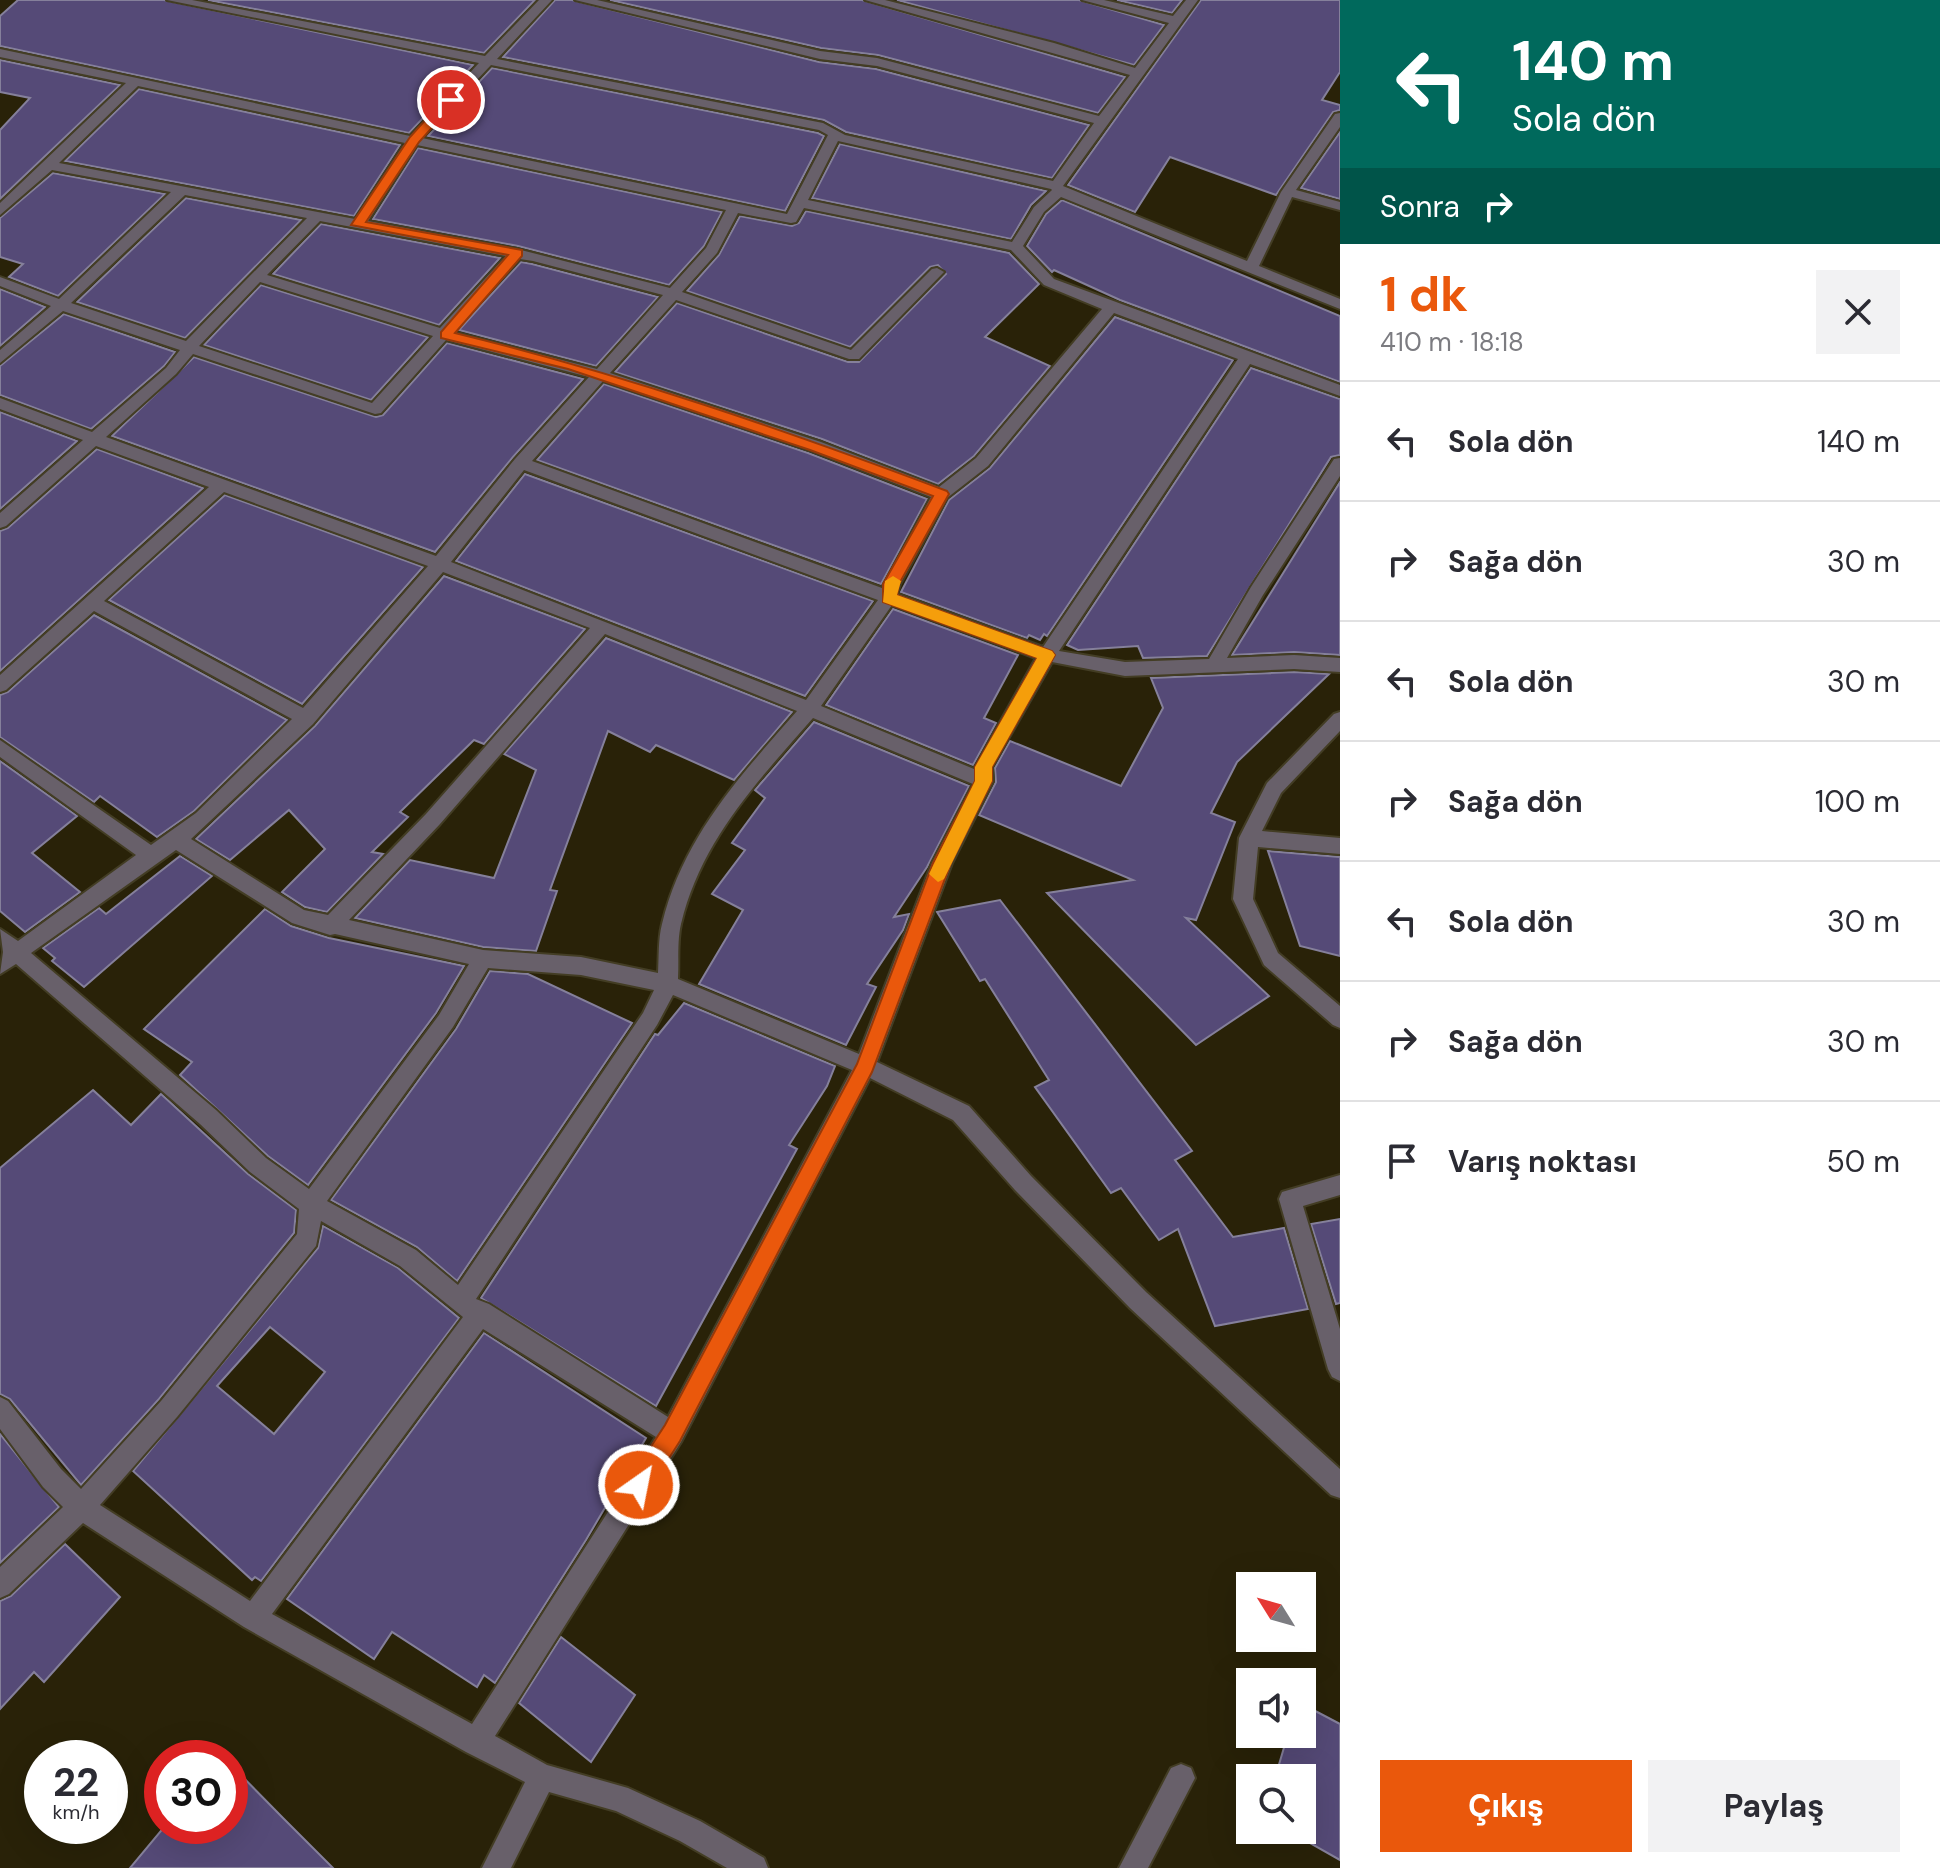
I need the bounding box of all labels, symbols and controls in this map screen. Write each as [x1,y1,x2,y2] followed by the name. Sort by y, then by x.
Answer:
[1512,24,1674,97] text: 140 m
[1380,32,1484,136] icon: left
[417,66,485,134] pin
[429,78,473,122] icon: arrive
[1512,95,1656,142] text: Sola dön
[1476,184,1520,228] icon: right
[1380,187,1460,226] text: Sonra
[1380,263,1468,326] text: 1 dk
[1816,270,1900,354] button: close
[1380,325,1524,359] text: 410 m · 18:18
[1380,419,1424,463] icon: left
[1448,422,1574,461] text: Sola dön
[1817,422,1900,461] text: 140 m
[1380,539,1424,583] icon: right
[1448,542,1583,581] text: Sağa dön
[1827,542,1900,581] text: 30 m
[1380,659,1424,703] icon: left
[1448,662,1574,701] text: Sola dön
[1827,662,1900,701] text: 30 m
[1380,779,1424,823] icon: right
[1448,782,1583,821] text: Sağa dön
[1815,782,1900,821] text: 100 m
[1380,899,1424,943] icon: left
[1448,902,1574,941] text: Sola dön
[1827,902,1900,941] text: 30 m
[1380,1019,1424,1063] icon: right
[1448,1022,1583,1061] text: Sağa dön
[1827,1022,1900,1061] text: 30 m
[1380,1139,1424,1183] icon: arrive
[1448,1142,1637,1181] text: Varış noktası
[1826,1142,1900,1181] text: 50 m
[597,1443,681,1527] position arrow
[1236,1572,1316,1652] north arrow
[1236,1572,1316,1844] map controls
[1236,1668,1316,1748] button: sound
[144,1740,248,1844] speed limit sign: 30
[53,1756,99,1808] text: 22
[1380,1760,1632,1852] button: Çıkış
[1648,1760,1900,1852] button: Paylaş
[1236,1764,1316,1844] button: search
[52,1799,100,1825] text: km/h

